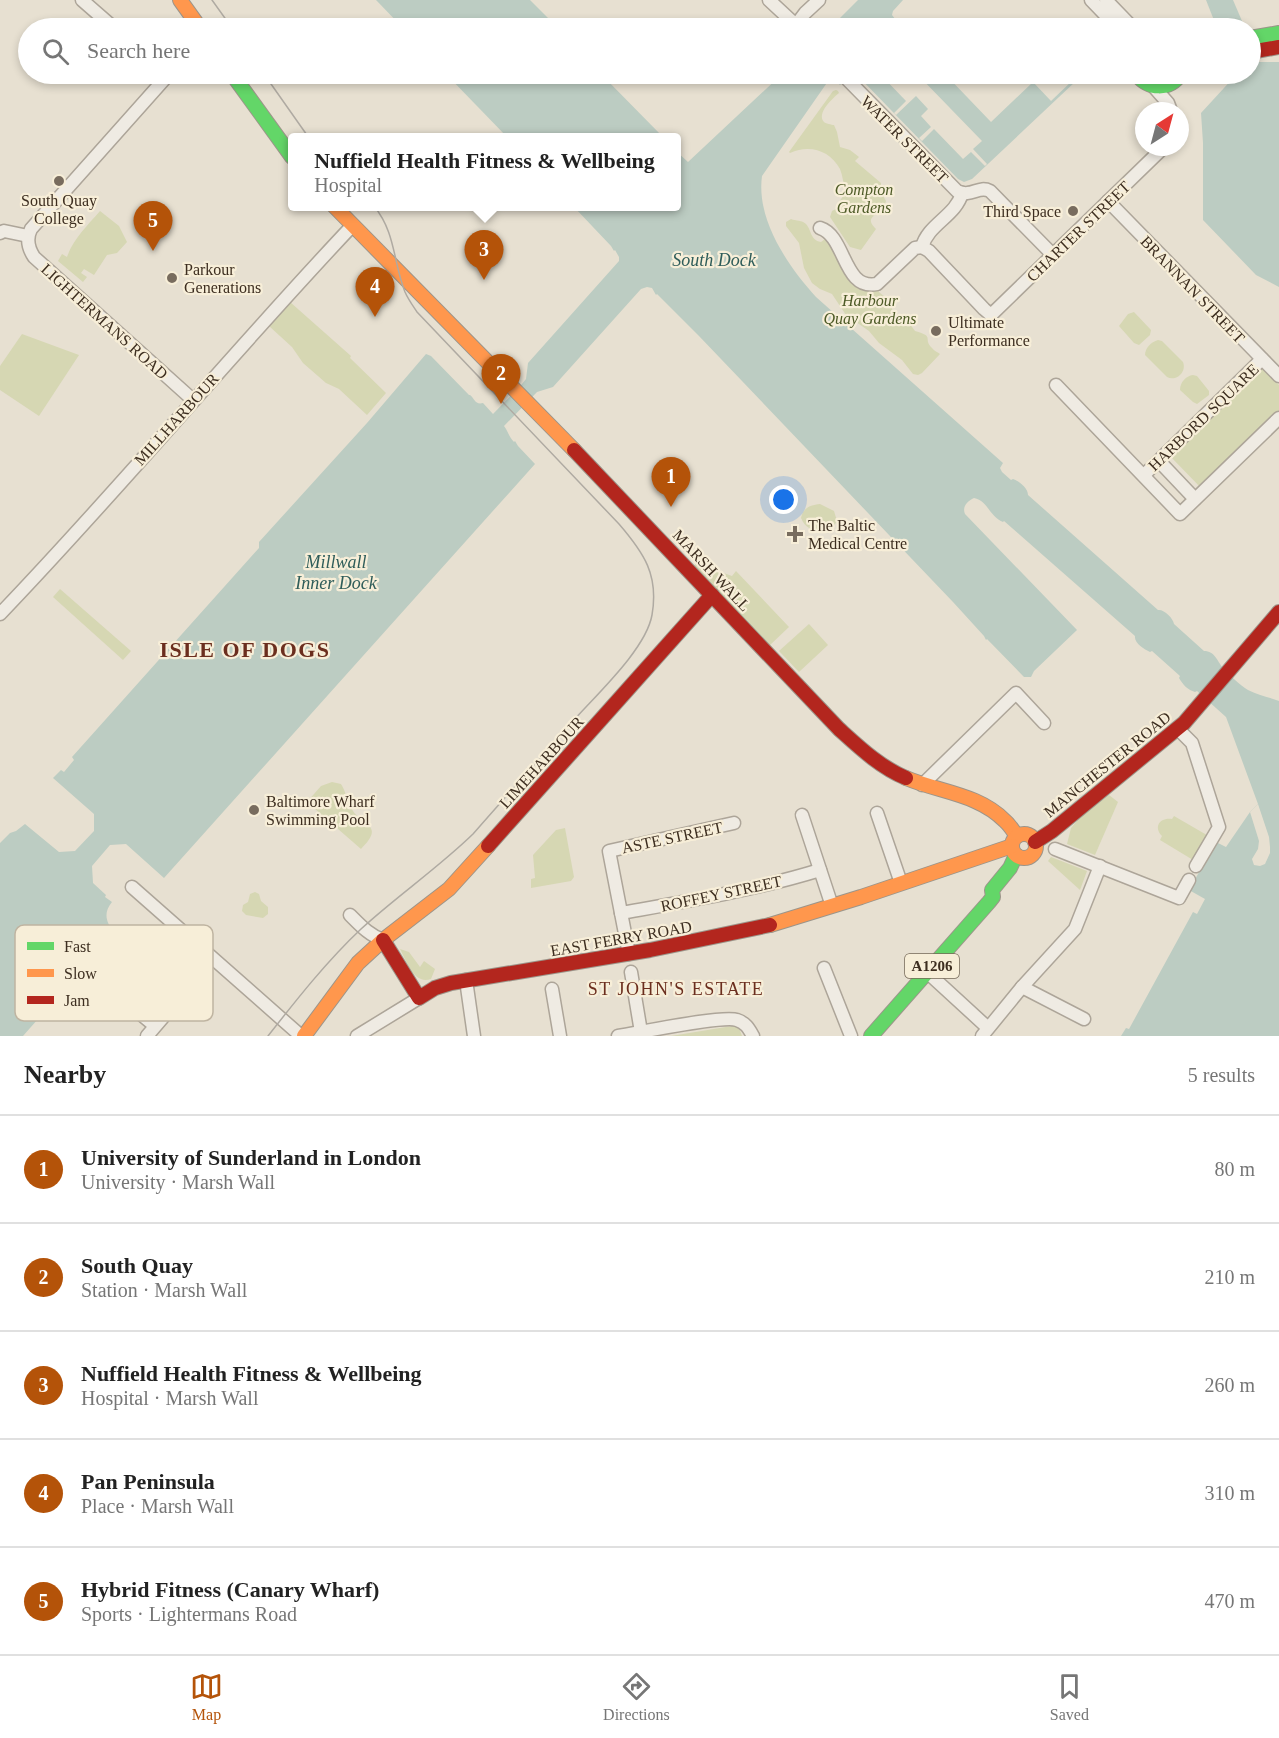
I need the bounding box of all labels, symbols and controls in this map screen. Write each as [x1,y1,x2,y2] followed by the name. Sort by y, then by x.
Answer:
[18,18,1261,84] search box
[39,35,72,68] icon: search
[87,38,190,63] text: Search here
[858,92,952,187] street label: WATER STREET
[1135,102,1189,156] north arrow
[288,133,681,211] popup
[314,148,655,173] text: Nuffield Health Fitness & Wellbeing
[52,174,66,188] marker: South Quay College
[314,174,382,196] text: Hospital
[1023,178,1133,285] street label: CHARTER STREET
[835,181,893,216] park label: Compton Gardens
[21,192,97,228] place label: South Quay College
[134,202,172,251] pin: 5
[983,203,1061,221] place label: Third Space
[1066,204,1080,218] marker: Third Space
[464,230,504,280] pin: 3
[1137,232,1248,346] street label: BRANNAN STREET
[672,250,757,270] water label: South Dock
[38,260,171,383] street label: LIGHTERMANS ROAD
[184,261,261,296] place label: Parkour Generations
[356,268,394,317] pin: 4
[165,271,179,285] marker: Parkour Generations
[823,292,917,328] park label: Harbour Quay Gardens
[948,314,1030,349] place label: Ultimate Performance
[929,324,943,338] marker: Ultimate Performance
[482,354,520,404] pin: 2
[1145,360,1262,474] street label: HARBORD SQUARE
[131,370,222,469] street label: MILLHARBOUR
[652,458,690,507] pin: 1
[769,485,798,514] your location
[808,517,907,552] place label: The Baltic Medical Centre
[786,525,804,543] marker: The Baltic Medical Centre
[670,526,754,615] street label: MARSH WALL
[294,552,378,593] water label: Millwall Inner Dock
[159,637,331,662] district label: ISLE OF DOGS
[1041,708,1174,821] street label: MANCHESTER ROAD
[496,713,587,812] street label: LIMEHARBOUR
[266,793,375,829] place label: Baltimore Wharf Swimming Pool
[247,803,261,817] marker: Baltimore Wharf Swimming Pool
[620,818,724,856] street label: ASTE STREET
[659,872,783,915] street label: ROFFEY STREET
[549,918,693,959] street label: EAST FERRY ROAD
[15,925,213,1021] legend
[64,938,91,955] text: Fast
[905,954,959,978] road number: A1206
[64,965,97,982] text: Slow
[588,979,764,999] district label: ST JOHN'S ESTATE
[64,992,90,1009] text: Jam
[24,1060,106,1089] text: Nearby
[1188,1064,1255,1086] text: 5 results
[81,1145,421,1170] text: University of Sunderland in London
[39,1158,49,1180] text: 1
[1214,1158,1255,1180] text: 80 m
[81,1171,275,1193] text: University · Marsh Wall
[81,1253,193,1278] text: South Quay
[39,1266,49,1288] text: 2
[1204,1266,1255,1288] text: 210 m
[81,1279,247,1301] text: Station · Marsh Wall
[81,1361,422,1386] text: Nuffield Health Fitness & Wellbeing
[39,1374,49,1396] text: 3
[1204,1374,1255,1396] text: 260 m
[81,1387,258,1409] text: Hospital · Marsh Wall
[81,1469,215,1494] text: Pan Peninsula
[39,1482,49,1504] text: 4
[1204,1482,1255,1504] text: 310 m
[81,1495,234,1517] text: Place · Marsh Wall
[81,1577,379,1602] text: Hybrid Fitness (Canary Wharf)
[39,1590,49,1612] text: 5
[1204,1590,1255,1612] text: 470 m
[81,1603,297,1625] text: Sports · Lightermans Road
[190,1670,223,1724] tab: Map
[603,1670,670,1724] tab: Directions
[1050,1670,1089,1724] tab: Saved

